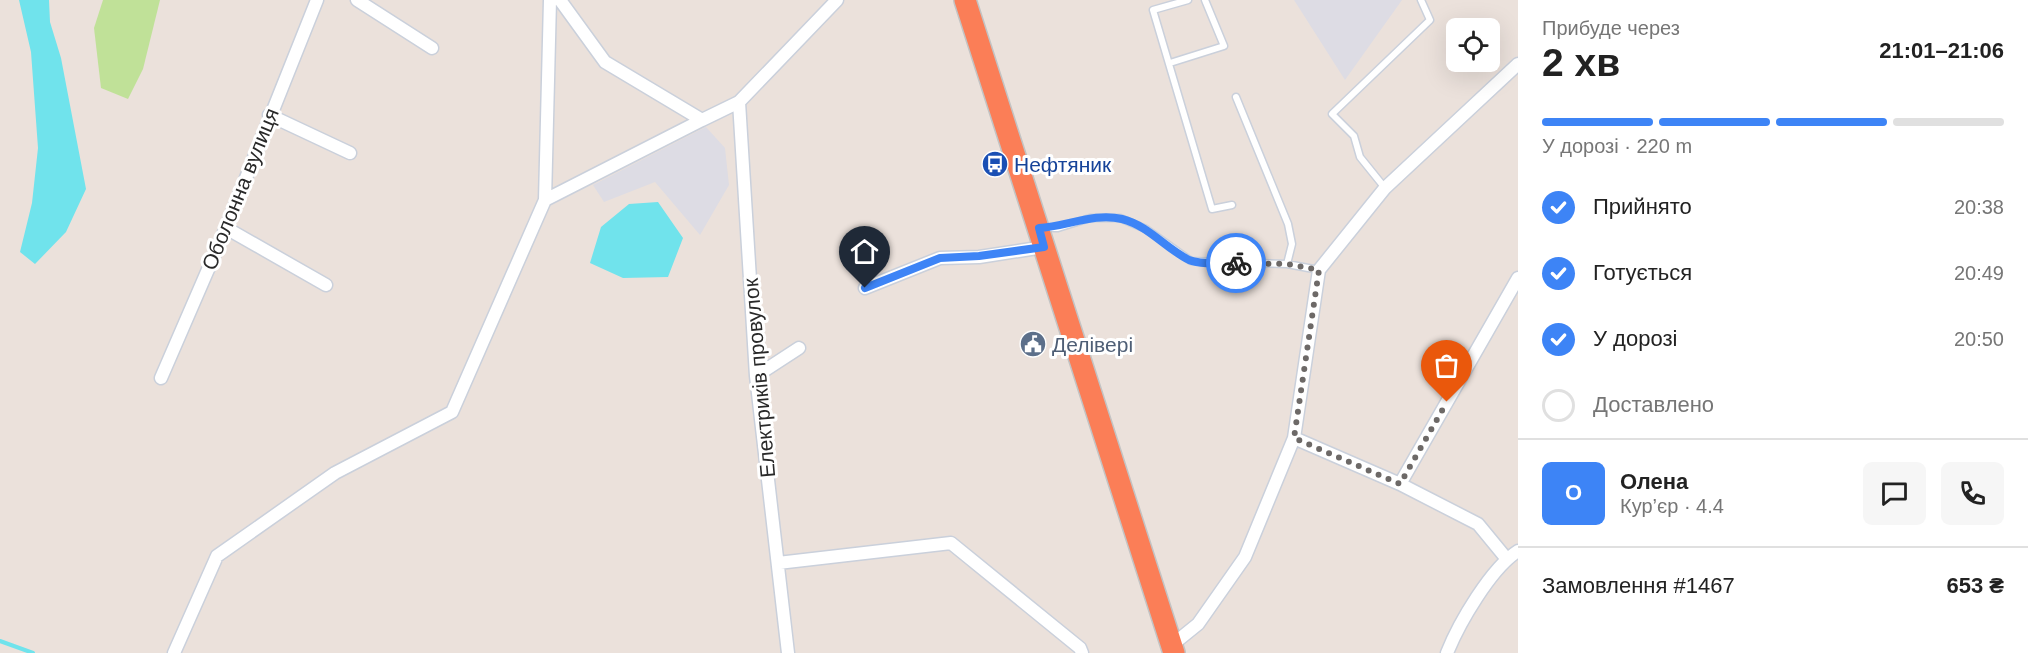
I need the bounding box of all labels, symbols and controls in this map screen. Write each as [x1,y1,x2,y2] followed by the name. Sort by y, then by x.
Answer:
[1542,17,1680,39] text: Прибуде через
[1446,18,1500,72] map controls
[1446,18,1500,72] button: locate
[1879,38,2004,63] text: 21:01–21:06
[1542,41,1620,84] text: 2 хв
[197,105,283,273] street label: Оболонна вулиця
[1542,135,1692,157] text: У дорозі · 220 m
[980,149,1010,179] bus stop icon: Нефтяник
[1014,153,1112,176] place label: Нефтяник
[1542,191,1575,224] icon: check
[1593,194,1692,219] text: Прийнято
[1954,196,2004,218] text: 20:38
[839,226,890,288] pin
[1206,233,1266,293] courier
[848,235,881,268] icon: home
[1220,247,1253,280] icon: bike
[1542,257,1575,290] icon: check
[1593,260,1692,285] text: Готується
[1954,262,2004,284] text: 20:49
[739,277,779,479] street label: Електриків провулок
[1542,323,1575,356] icon: check
[1593,326,1677,351] text: У дорозі
[1954,328,2004,350] text: 20:50
[1018,329,1048,359] public building icon: Делівері
[1052,333,1133,356] place label: Делівері
[1421,340,1472,402] pin
[1430,349,1463,382] icon: bag
[1593,392,1714,417] text: Доставлено
[1863,462,1926,525] button: chat
[1941,462,2004,525] button: phone
[1620,469,1688,494] text: Олена
[1565,480,1582,505] text: О
[1620,495,1724,517] text: Кур’єр · 4.4
[1542,573,1735,598] text: Замовлення #1467
[1947,573,2004,598] text: 653 ₴

